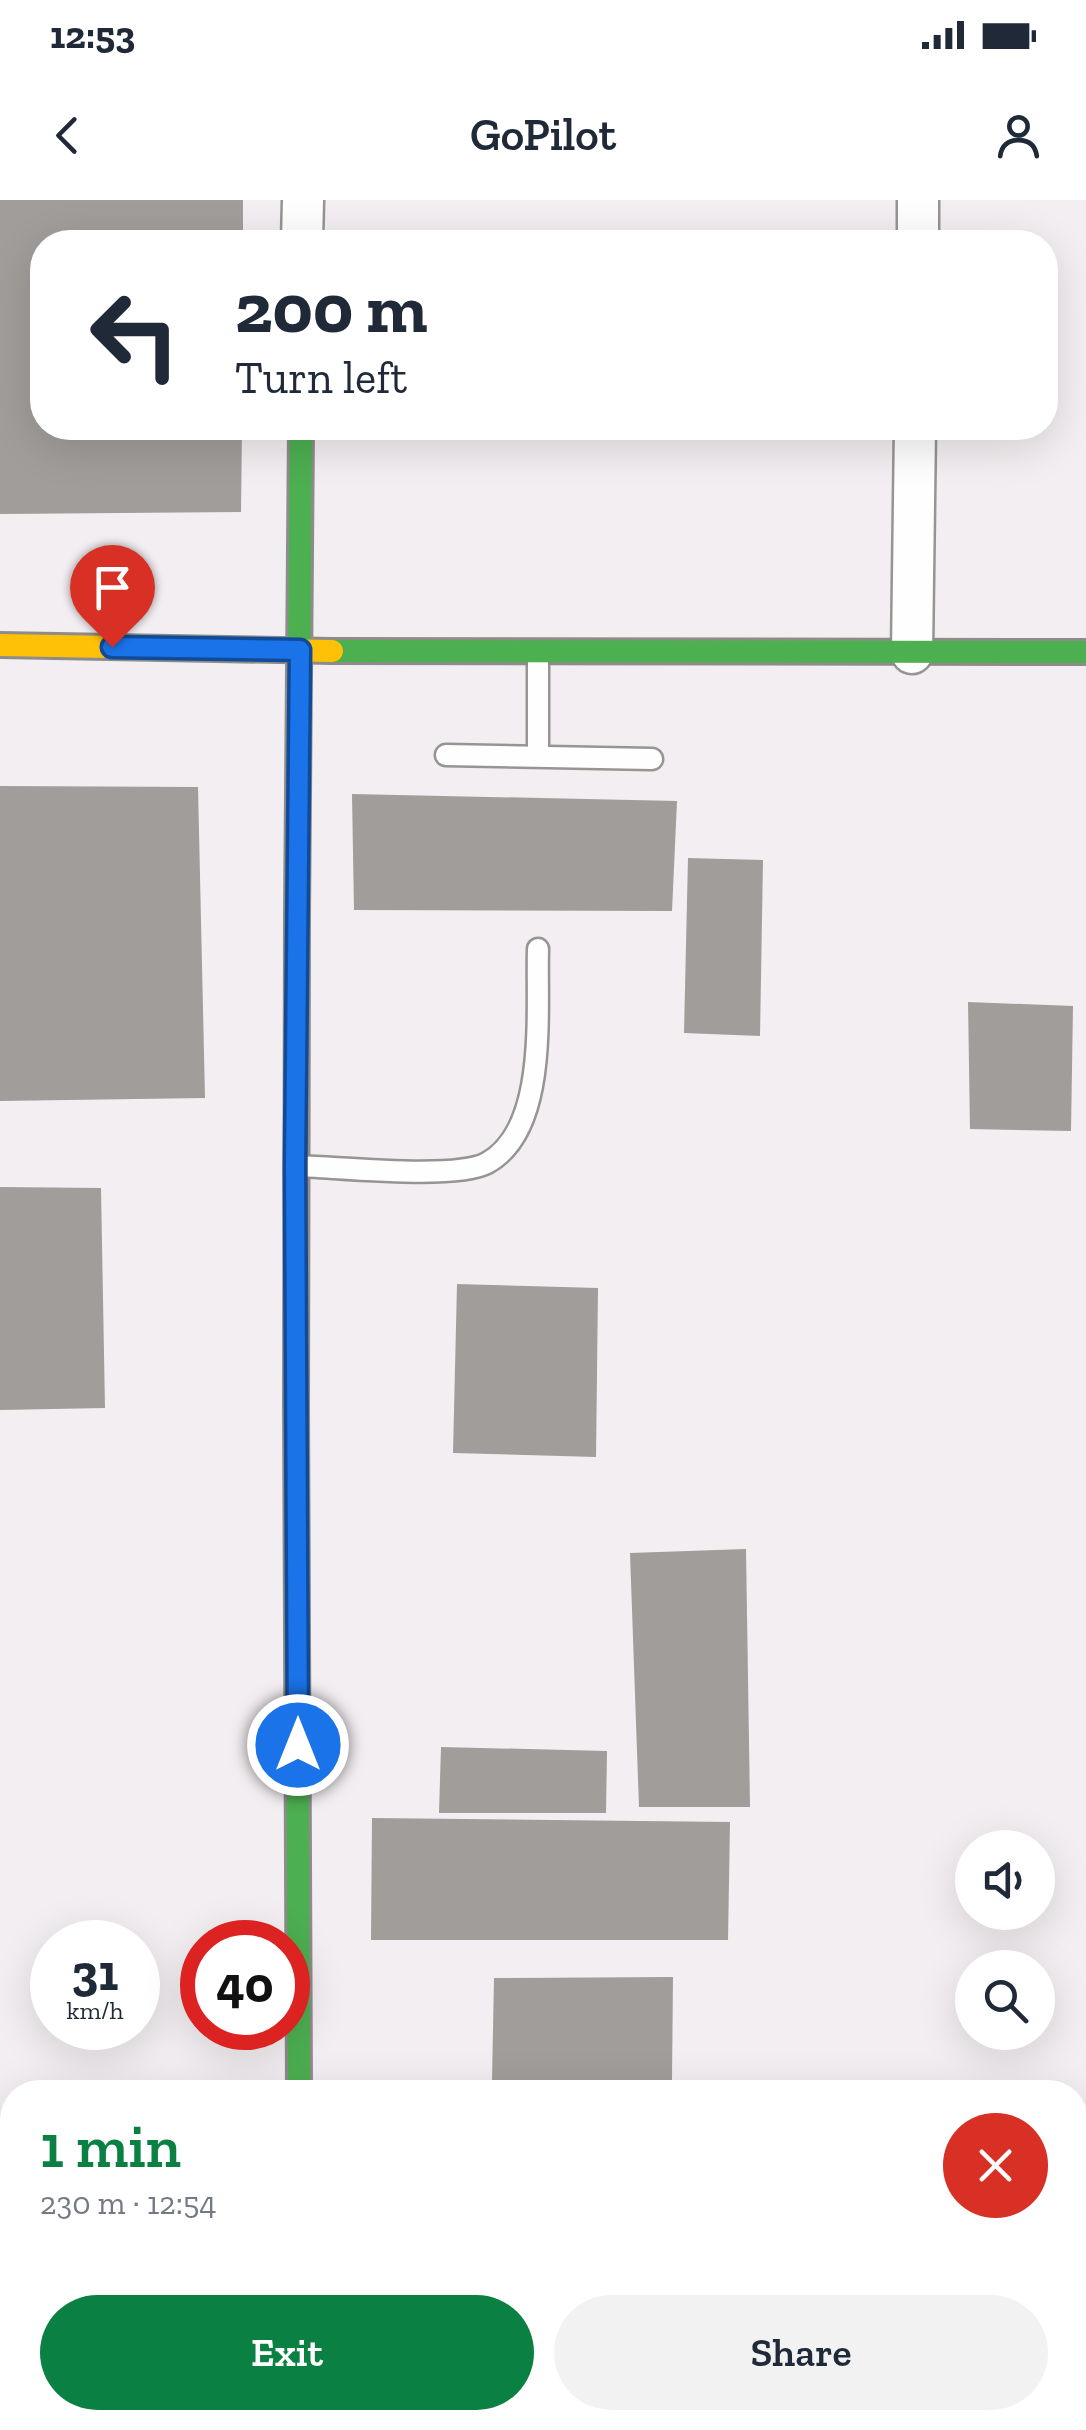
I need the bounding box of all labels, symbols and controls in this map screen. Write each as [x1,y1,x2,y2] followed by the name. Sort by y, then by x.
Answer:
[50,12,135,58] text: 12:53
[40,108,95,163] icon: back
[470,108,616,162] text: GoPilot
[991,108,1046,163] icon: person
[235,266,428,350] text: 200 m
[70,270,200,400] icon: left
[235,351,407,405] text: Turn left
[70,545,155,648] pin
[85,560,140,615] icon: arrive
[246,1693,350,1797] position arrow
[955,1830,1055,2050] map controls
[955,1830,1055,1930] button: sound
[180,1920,310,2050] speed limit sign: 40
[72,1943,118,2003] text: 31
[955,1950,1055,2050] button: search
[66,1995,124,2025] text: km/h
[40,2110,181,2182] text: 1 min
[943,2113,1048,2218] button: close
[40,2184,217,2222] text: 230 m · 12:54
[40,2295,534,2410] button: Exit
[554,2295,1048,2410] button: Share

